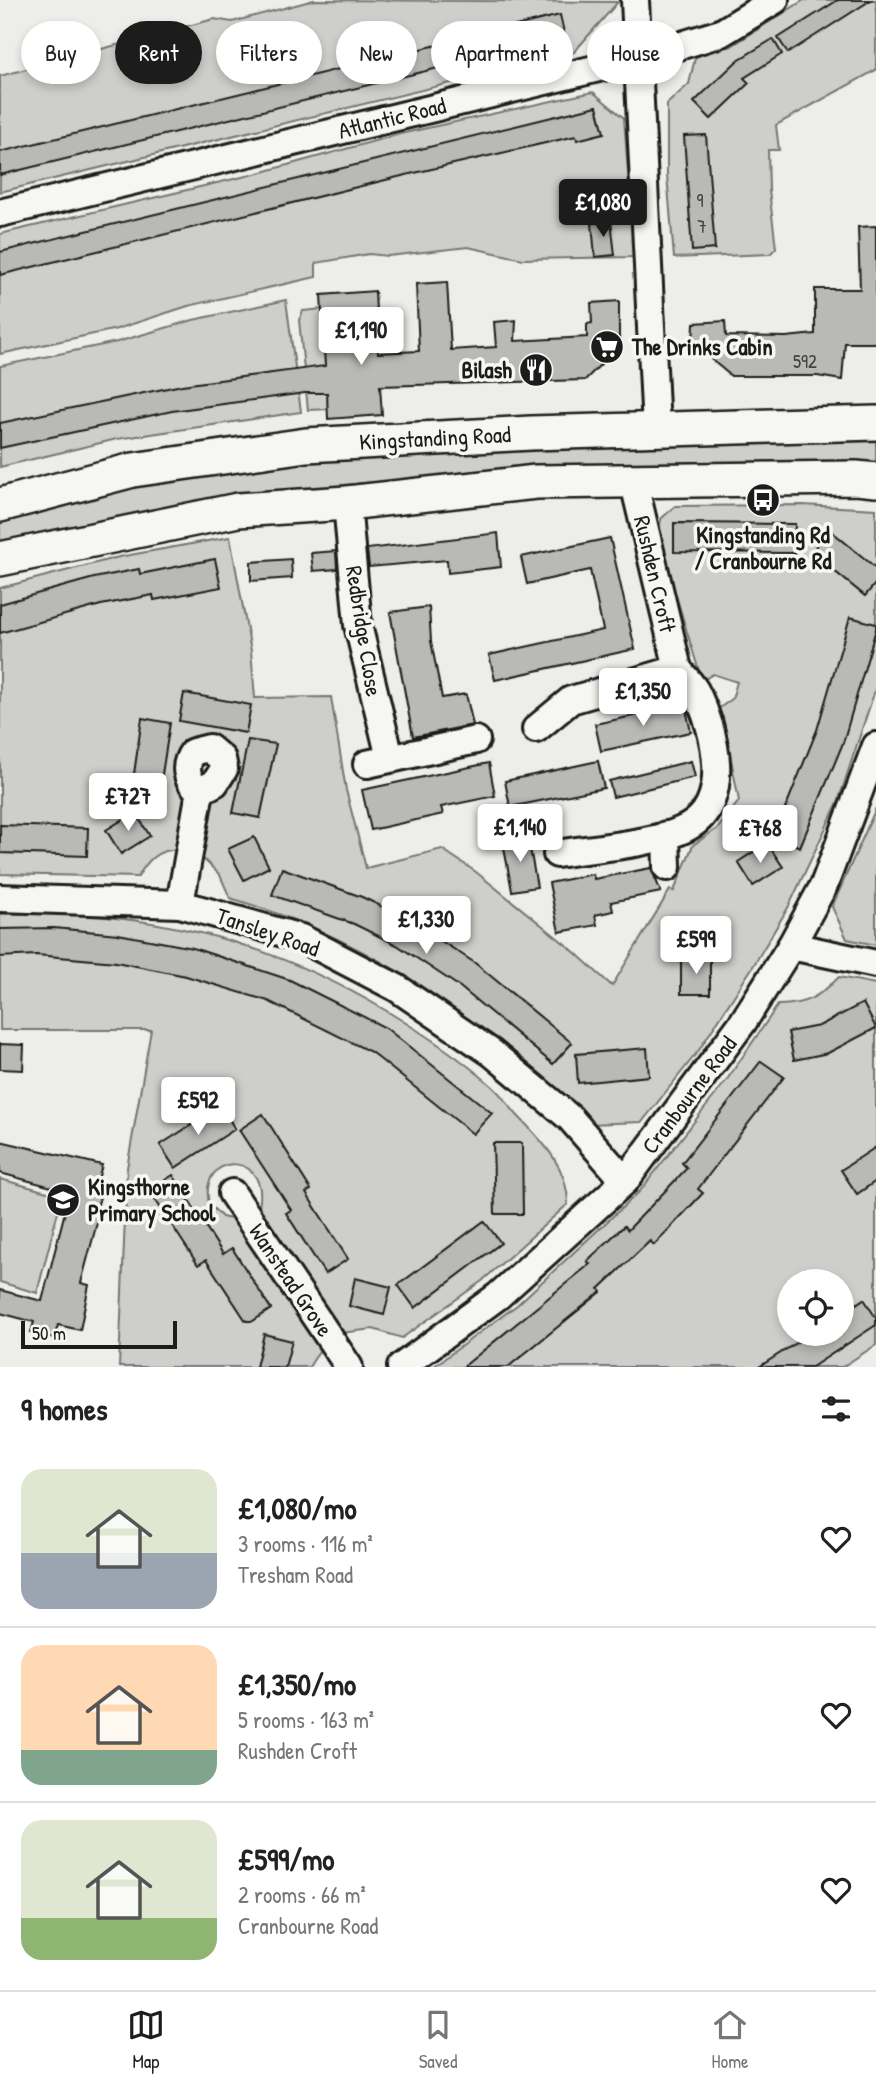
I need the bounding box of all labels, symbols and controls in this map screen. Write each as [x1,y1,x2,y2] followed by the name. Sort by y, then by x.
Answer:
[21,21,101,84] chip: Buy
[115,21,202,84] chip: Rent
[216,21,322,84] chip: Filters
[336,21,417,84] chip: New
[431,21,573,84] chip: Apartment
[587,21,684,84] chip: House
[335,89,449,146] street label: Atlantic Road
[546,180,660,239] pin: £1,080
[575,186,631,217] text: £1,080
[697,187,704,213] house number: 9
[697,213,707,239] house number: 7
[304,308,418,367] pin: £1,190
[335,314,387,345] text: £1,190
[588,328,626,366] supermarket icon: The Drinks Cabin
[631,331,773,362] place label: The Drinks Cabin
[793,348,817,374] house number: 592
[517,351,555,389] restaurant icon: Bilash
[462,354,512,385] place label: Bilash
[358,418,512,457] street label: Kingstanding Road
[744,481,782,519] bus stop icon: Kingstanding Rd / Cranbourne Rd
[627,512,684,636] street label: Rushden Croft
[695,519,831,576] place label: Kingstanding Rd / Cranbourne Rd
[339,563,390,698] street label: Redbridge Close
[586,668,700,728] pin: £1,350
[615,675,671,706] text: £1,350
[87,774,169,833] pin: £727
[105,780,151,811] text: £727
[463,804,577,864] pin: £1,140
[719,806,801,865] pin: £768
[494,811,546,842] text: £1,140
[738,812,782,843] text: £768
[369,897,483,956] pin: £1,330
[213,899,324,964] street label: Tansley Road
[398,903,454,934] text: £1,330
[655,916,737,976] pin: £599
[676,923,716,954] text: £599
[634,1029,743,1160] street label: Cranbourne Road
[157,1078,239,1137] pin: £592
[177,1084,219,1115] text: £592
[88,1171,216,1229] place label: Kingsthorne Primary School
[44,1181,82,1219] school or university icon: Kingsthorne Primary School
[242,1217,341,1342] street label: Wanstead Grove
[777,1269,854,1346] map controls
[777,1269,854,1346] button: locate
[21,1318,177,1350] scale bar
[32,1320,66,1346] text: 50 m
[21,1389,108,1429] text: 9 homes
[817,1390,855,1428] icon: filters
[238,1488,357,1528] text: £1,080/mo
[77,1497,161,1581] icon: home
[817,1520,855,1558] icon: heart
[238,1528,373,1559] text: 3 rooms · 116 m²
[238,1559,353,1590] text: Tresham Road
[238,1664,356,1704] text: £1,350/mo
[77,1673,161,1757] icon: home
[817,1696,855,1734] icon: heart
[238,1704,374,1735] text: 5 rooms · 163 m²
[238,1735,357,1766] text: Rushden Croft
[238,1839,334,1879] text: £599/mo
[77,1848,161,1932] icon: home
[817,1871,855,1909] icon: heart
[238,1879,366,1910] text: 2 rooms · 66 m²
[238,1910,378,1941] text: Cranbourne Road
[127,2006,165,2074] tab: Map
[419,2006,457,2074] tab: Saved
[711,2006,749,2074] tab: Home

